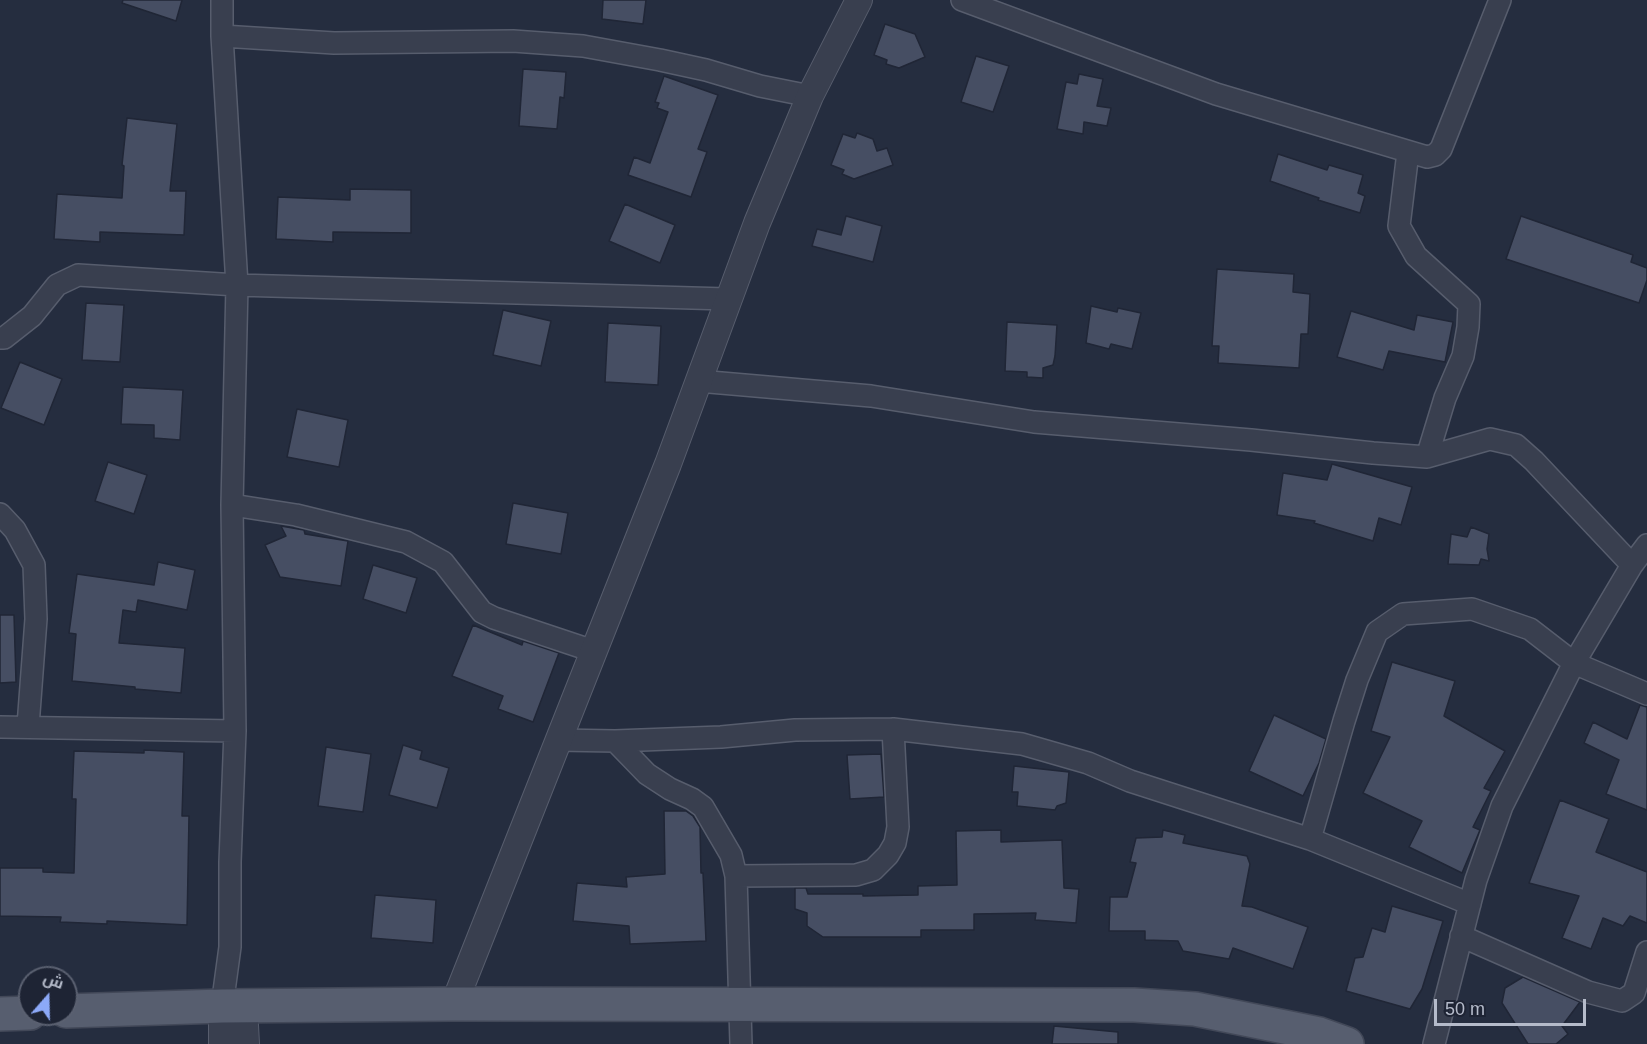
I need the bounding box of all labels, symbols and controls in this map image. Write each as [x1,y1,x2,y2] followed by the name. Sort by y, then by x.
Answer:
[18,966,78,1026] north arrow
[41,969,66,992] text: ش
[1437,987,1588,1025] scale bar
[1445,999,1485,1019] text: 50 m

